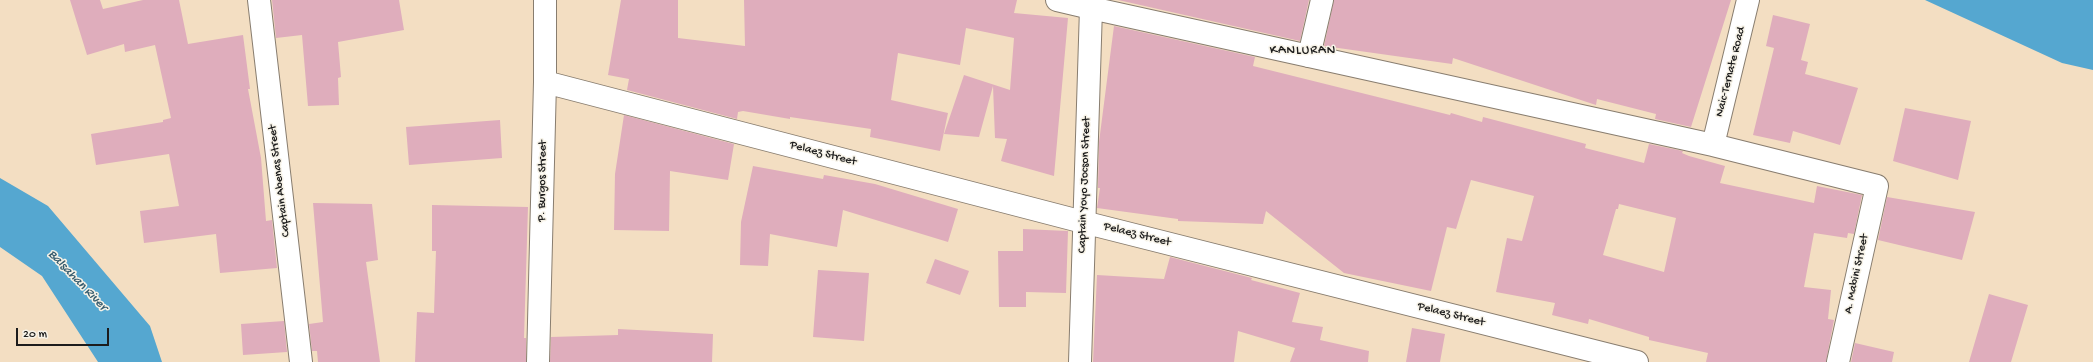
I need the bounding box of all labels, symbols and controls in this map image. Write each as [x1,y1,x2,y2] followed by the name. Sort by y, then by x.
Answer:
[1713,25,1749,119] street label: Naic-Ternate Road
[1270,43,1336,59] district label: KANLURAN
[1075,117,1095,253] street label: Captain Yoyo Jocson Street
[266,124,294,238] street label: Captain Abenas Street
[788,138,858,170] street label: Pelaez Street
[535,140,551,222] street label: P. Burgos Street
[1102,220,1172,250] street label: Pelaez Street
[1842,233,1872,315] street label: A. Mabini Street
[44,247,110,315] water label: Balsahan River
[1416,300,1486,330] street label: Pelaez Street
[18,320,111,346] scale bar
[23,328,47,342] text: 20 m

